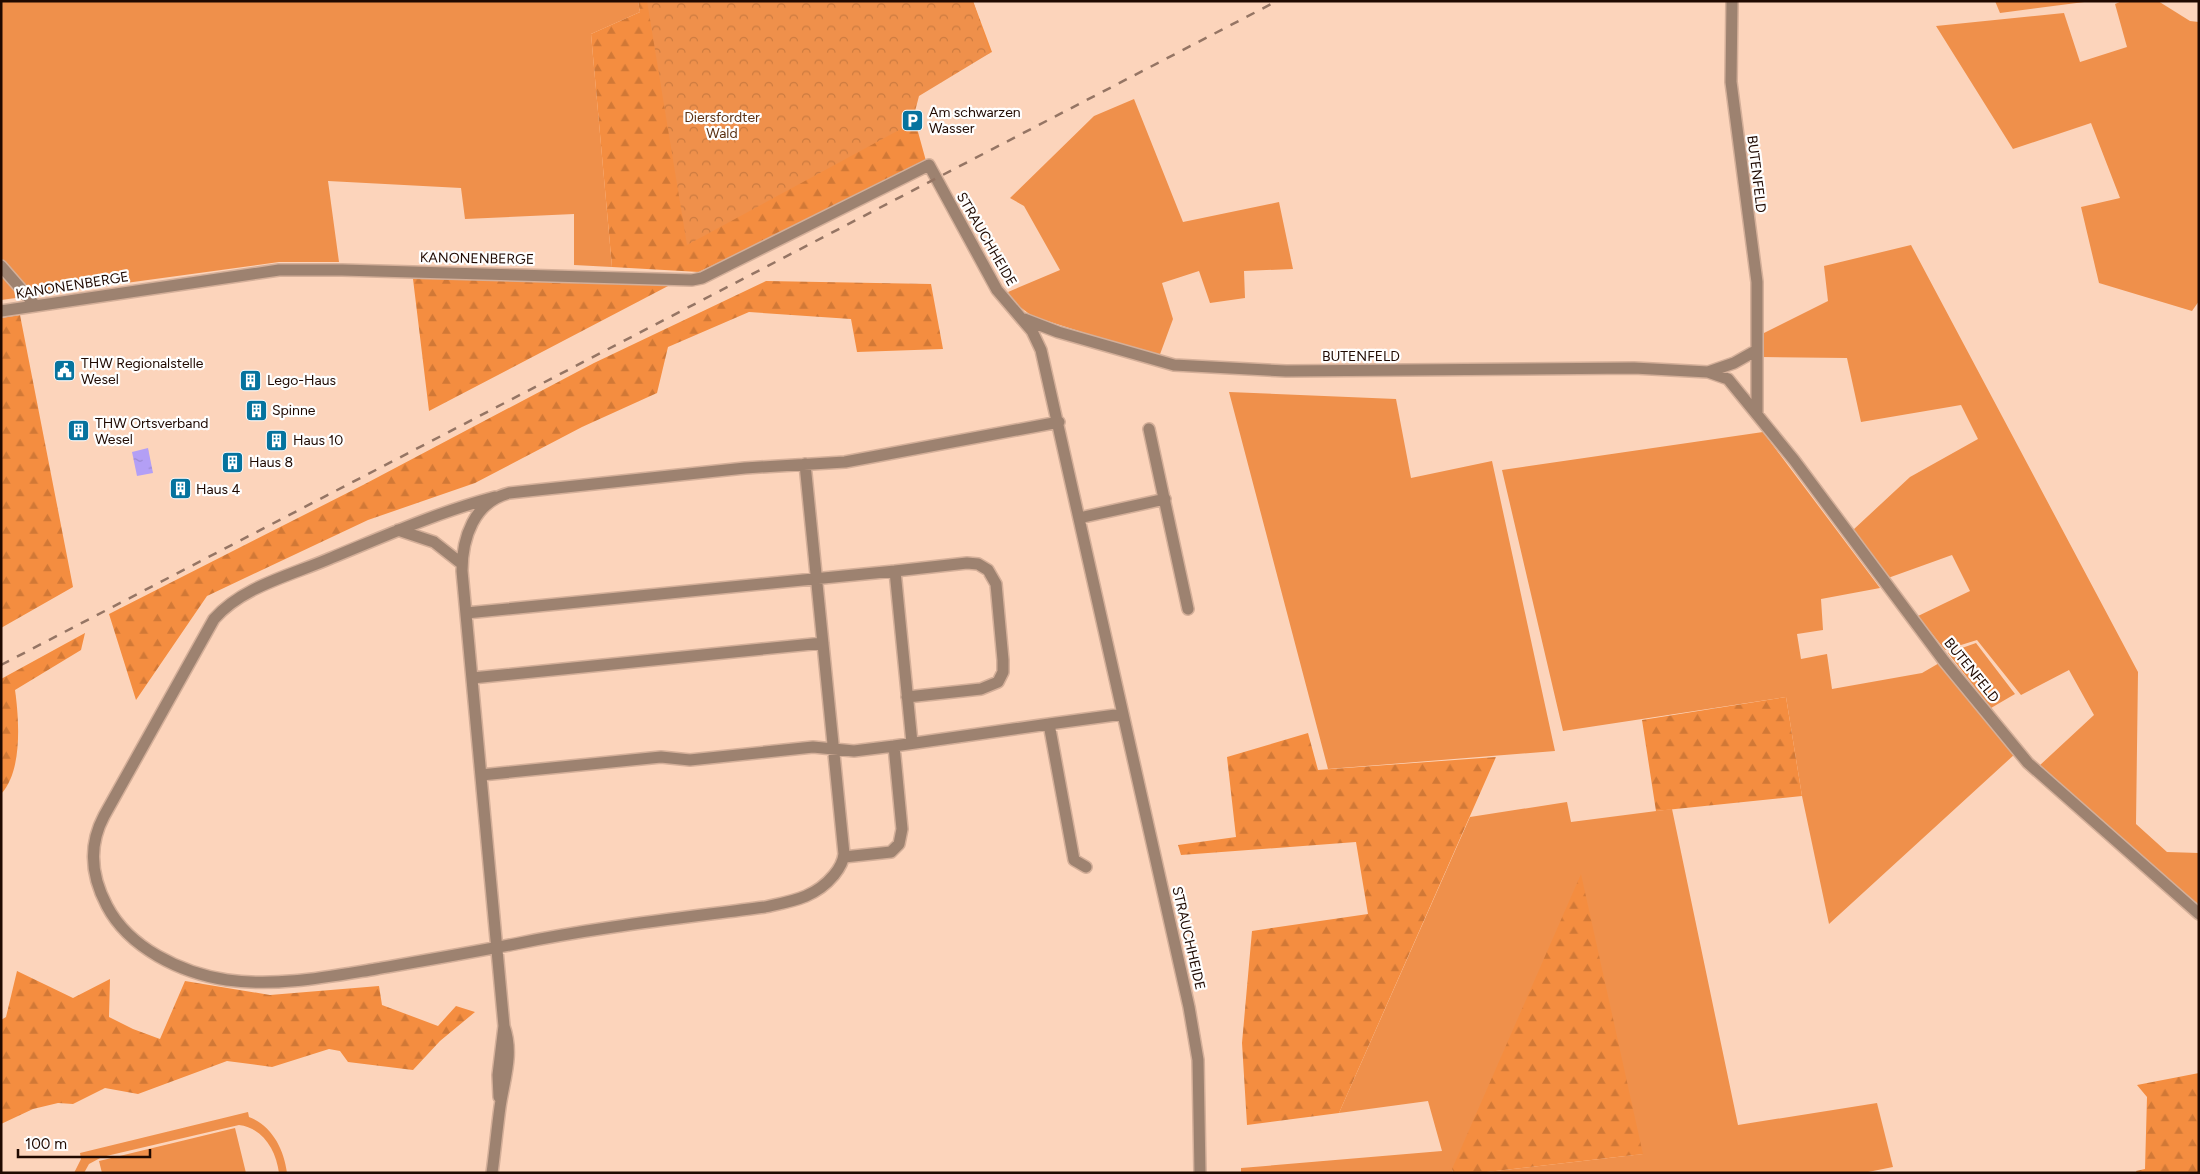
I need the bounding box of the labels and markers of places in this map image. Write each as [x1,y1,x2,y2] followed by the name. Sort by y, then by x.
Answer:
[929,104,1021,137] place label: Am schwarzen Wasser
[901,108,925,132] parking icon: Am schwarzen Wasser
[81,355,204,388] place label: THW Regionalstelle Wesel
[53,359,77,383] public building icon: THW Regionalstelle Wesel
[239,368,263,392] building icon: Lego-Haus
[267,372,336,389] place label: Lego-Haus
[244,398,268,422] building icon: Spinne
[272,402,316,419] place label: Spinne
[95,415,208,448] place label: THW Ortsverband Wesel
[67,419,91,443] building icon: THW Ortsverband Wesel
[265,428,289,452] building icon: Haus 10
[293,432,343,449] place label: Haus 10
[221,450,245,474] building icon: Haus 8
[249,454,293,471] place label: Haus 8
[168,477,192,501] building icon: Haus 4
[196,481,240,498] place label: Haus 4

